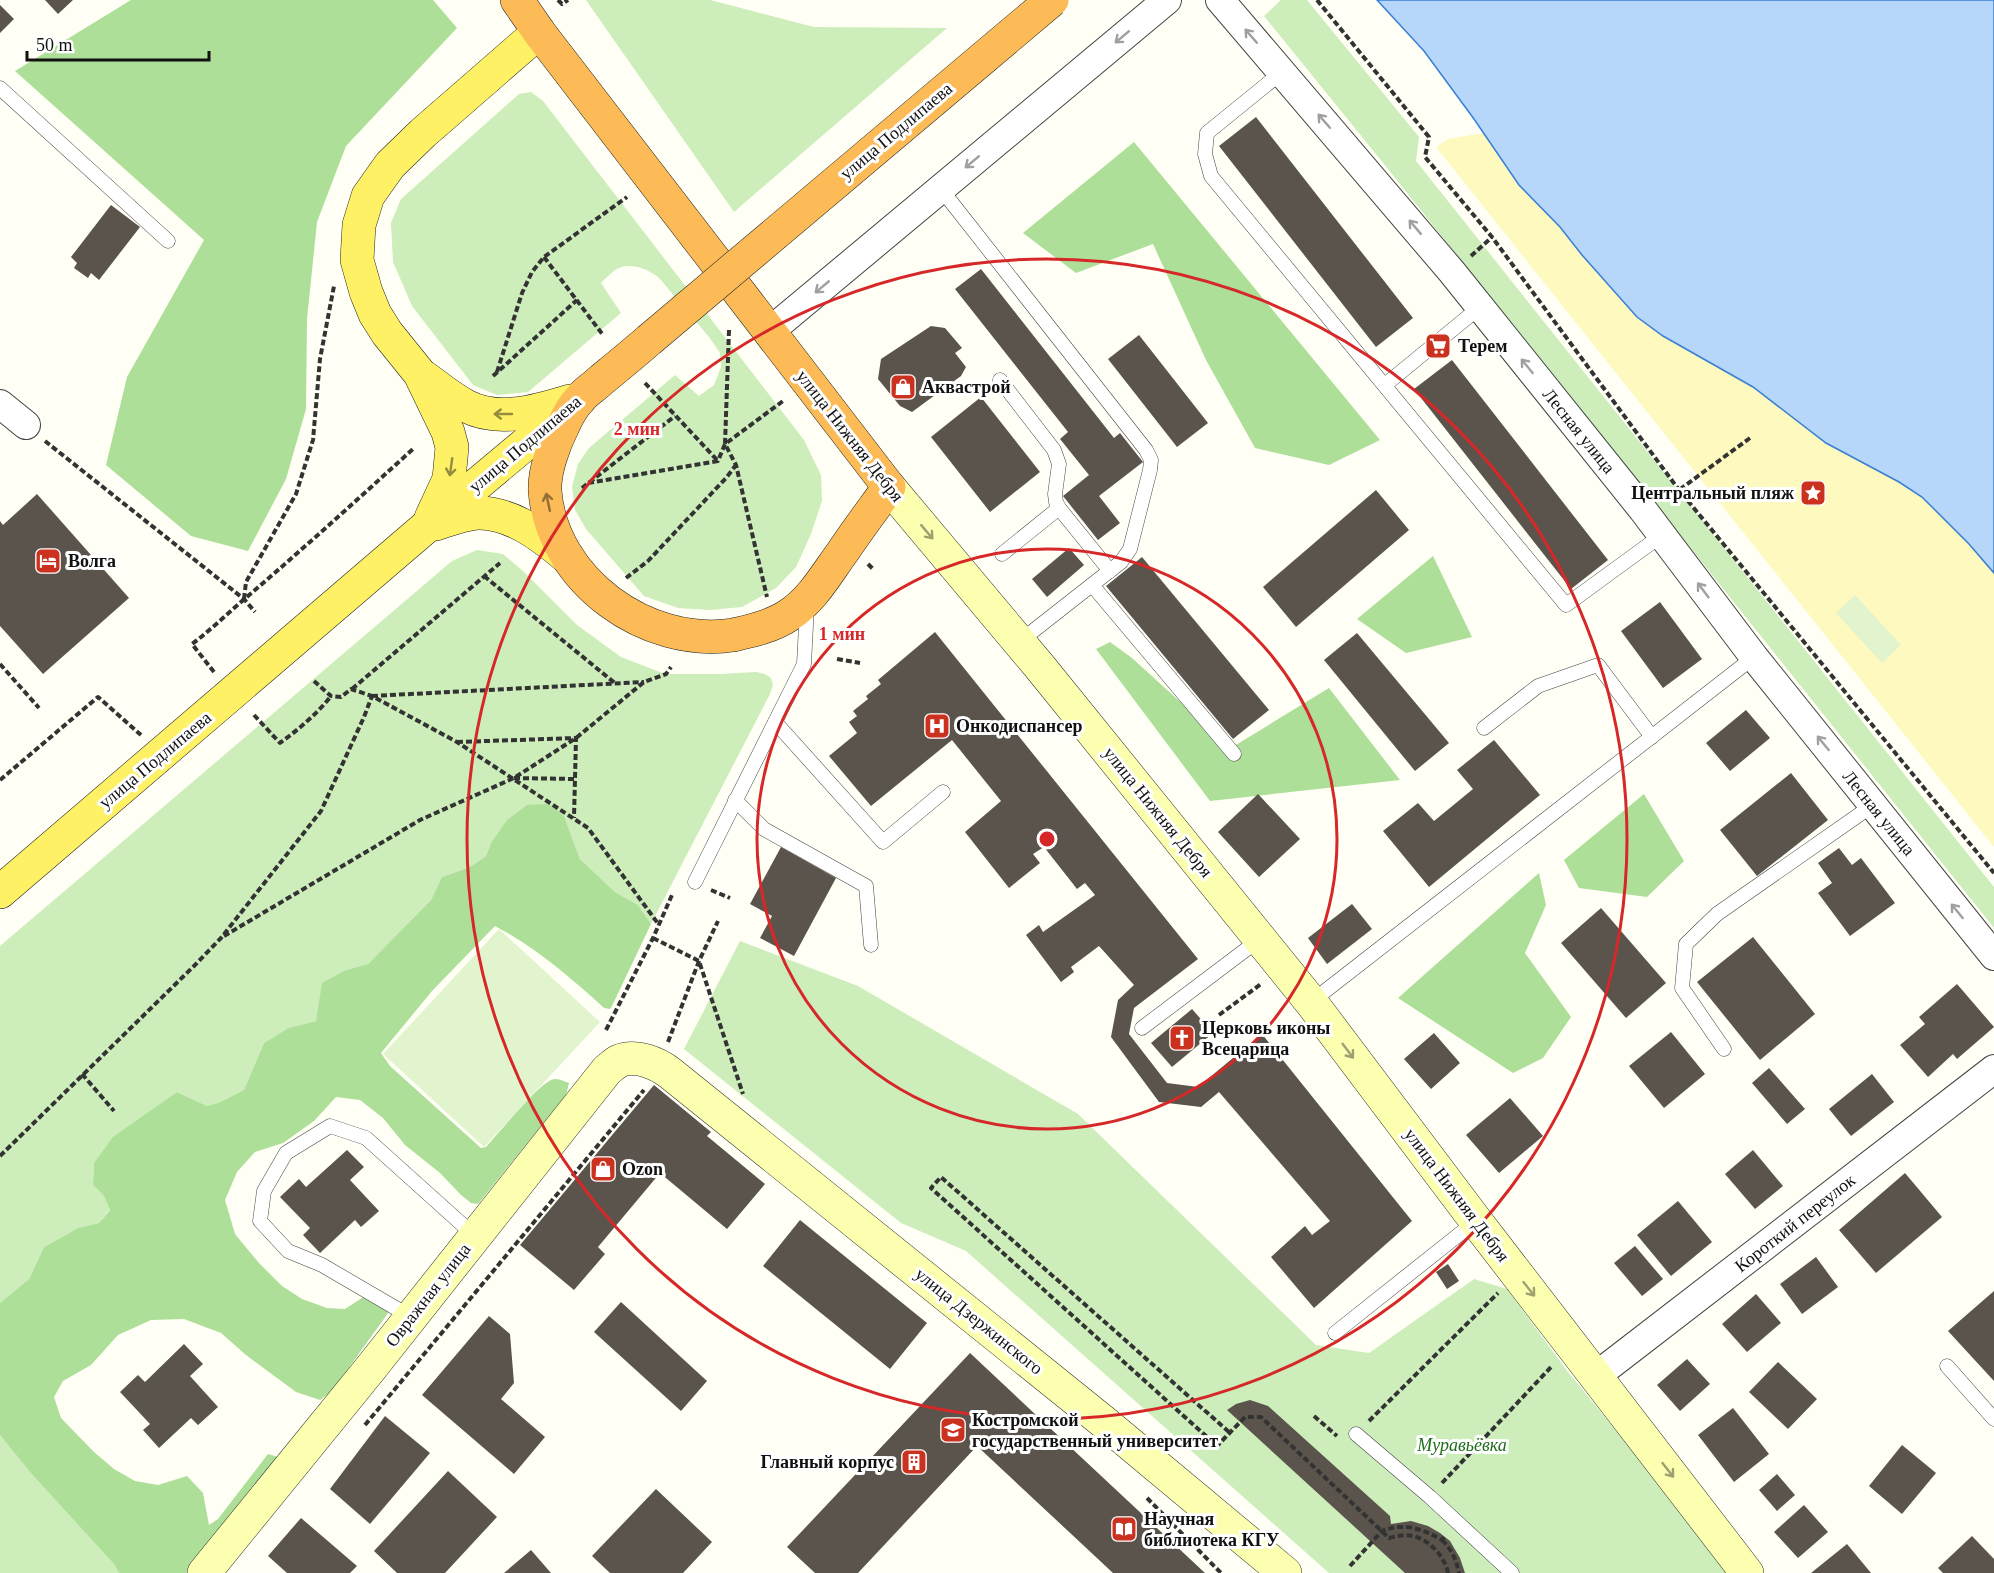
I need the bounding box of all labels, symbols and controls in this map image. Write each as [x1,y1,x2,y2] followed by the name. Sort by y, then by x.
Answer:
[27,24,208,62] scale bar
[1244,29,1258,44] one-way arrow
[1114,31,1130,44] one-way arrow
[36,35,73,55] text: 50 m
[836,78,956,184] street label: улица Подлипаева
[1318,113,1331,129] one-way arrow
[964,156,980,169] one-way arrow
[1408,219,1421,235] one-way arrow
[814,281,830,294] one-way arrow
[1423,331,1453,361] supermarket icon: Терем
[1458,336,1508,356] place label: Терем
[1521,358,1534,374] one-way arrow
[792,366,908,506] street label: улица Нижняя Дебря
[888,372,918,402] shop icon: Аквастрой
[922,377,1011,397] place label: Аквастрой
[1539,385,1619,477] street label: Лесная улица
[465,391,585,497] street label: улица Подлипаева
[493,408,513,420] one-way arrow
[614,419,660,439] text: 2 мин
[445,457,456,477] one-way arrow
[1798,478,1828,508] place icon: Центральный пляж
[1631,483,1795,503] place label: Центральный пляж
[542,493,553,513] one-way arrow
[920,524,934,539] one-way arrow
[33,546,63,576] hotel icon: Волга
[68,551,116,571] place label: Волга
[1697,582,1710,598] one-way arrow
[819,624,865,644] text: 1 мин
[95,707,215,813] street label: улица Подлипаева
[922,711,952,741] hospital icon: Онкодиспансер
[956,716,1082,736] place label: Онкодиспансер
[1817,736,1830,752] one-way arrow
[1099,743,1217,881] street label: улица Нижняя Дебря
[1839,767,1919,859] street label: Лесная улица
[1037,829,1057,849] centre of rings
[1951,903,1964,919] one-way arrow
[1202,1018,1330,1059] place label: Церковь иконы Всецарица
[1167,1023,1197,1053] church icon: Церковь иконы Всецарица
[1341,1042,1354,1058] one-way arrow
[1400,1124,1514,1266] street label: улица Нижняя Дебря
[588,1154,618,1184] shop icon: Ozon
[622,1159,663,1179] place label: Ozon
[1731,1170,1859,1276] street label: Короткий переулок
[381,1239,475,1351] street label: Овражная улица
[911,1263,1047,1379] street label: улица Дзержинского
[1523,1281,1535,1297] one-way arrow
[972,1410,1218,1451] place label: Костромской государственный университет
[938,1415,968,1445] school or university icon: Костромской государственный университет
[1416,1435,1507,1455] park label: Муравьёвка
[899,1447,929,1477] building icon: Главный корпус
[761,1452,894,1472] place label: Главный корпус
[1662,1462,1675,1478] one-way arrow
[1144,1509,1279,1550] place label: Научная библиотека КГУ
[1109,1514,1139,1544] library icon: Научная библиотека КГУ

